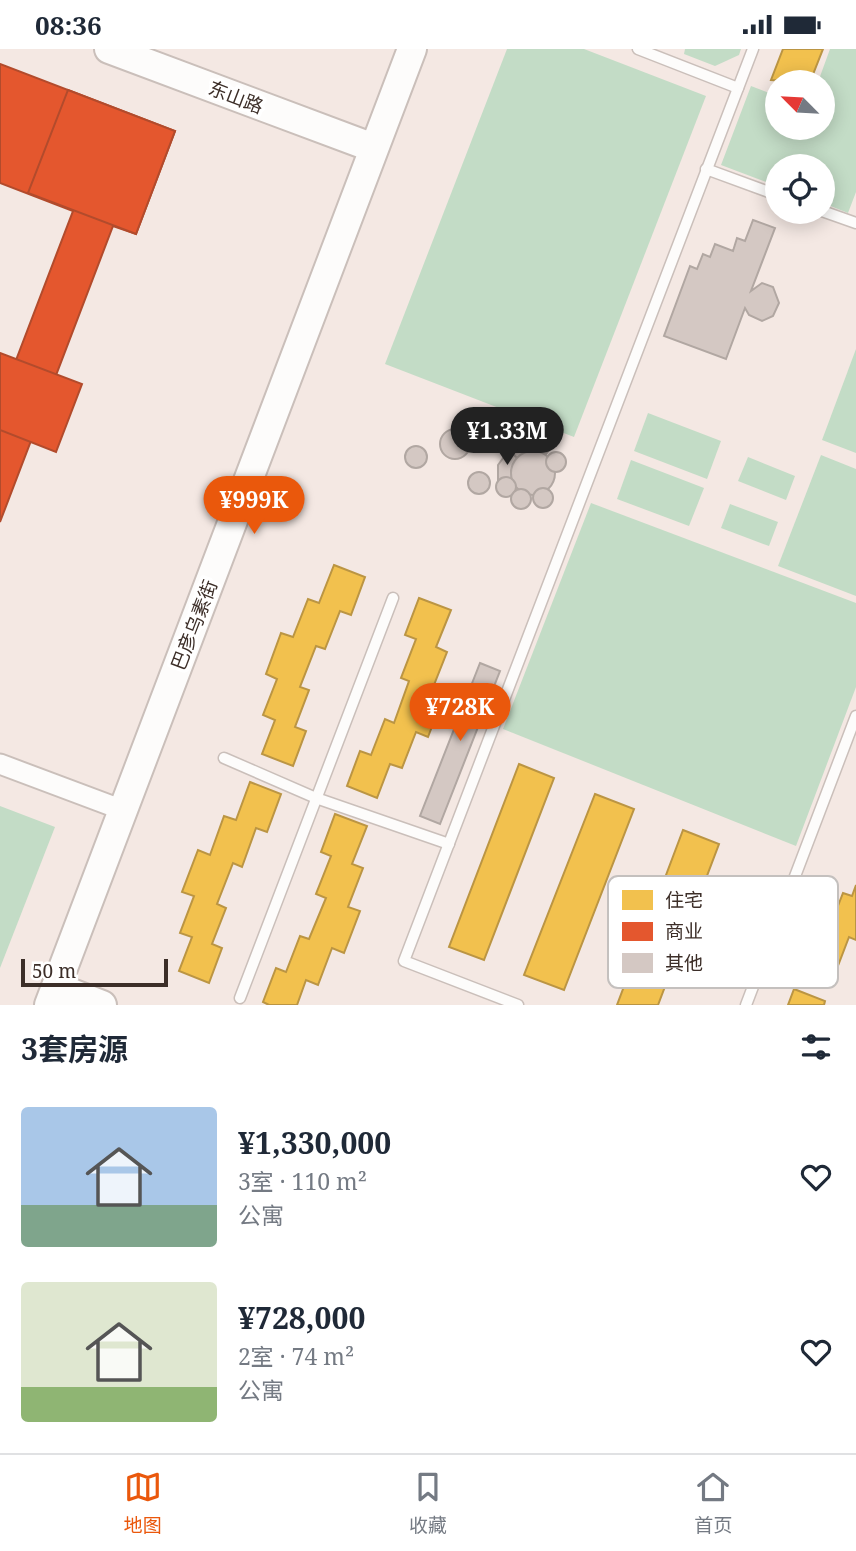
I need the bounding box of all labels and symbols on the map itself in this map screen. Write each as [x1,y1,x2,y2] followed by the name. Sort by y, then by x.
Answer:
[765,70,835,140] north arrow
[205,75,267,119] street label: 东山路
[450,407,564,467] pin: ¥1.33M
[205,477,303,536] pin: ¥999K
[165,576,223,674] street label: 巴彦乌素街
[411,683,509,743] pin: ¥728K
[608,876,838,988] legend
[665,887,703,913] text: 住宅
[665,918,703,944] text: 商业
[665,950,703,976] text: 其他
[21,956,168,988] scale bar

